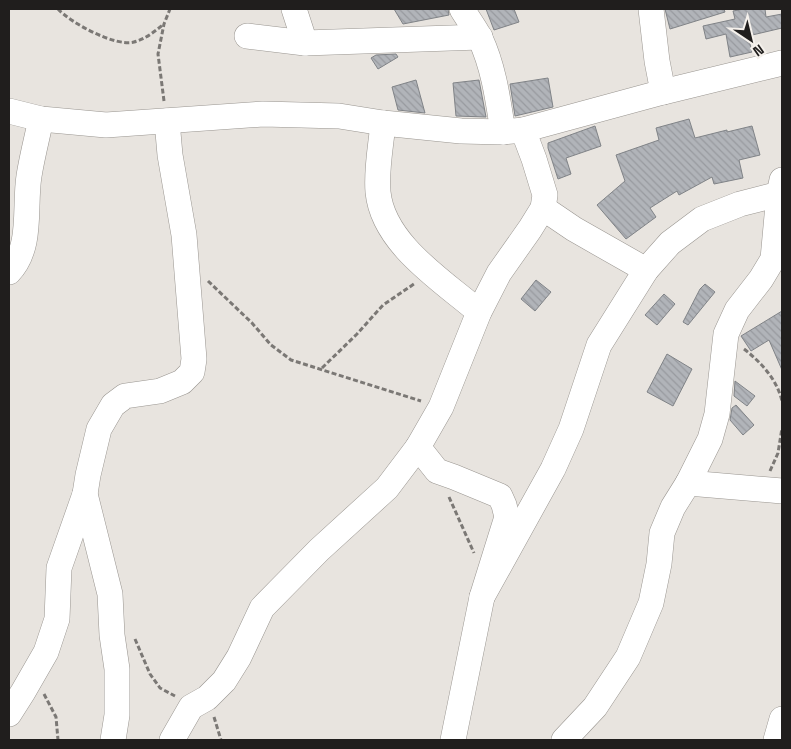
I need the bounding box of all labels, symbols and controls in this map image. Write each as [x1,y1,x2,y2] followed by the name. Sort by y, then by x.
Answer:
[726,15,776,65] north arrow
[749,41,767,61] text: N

